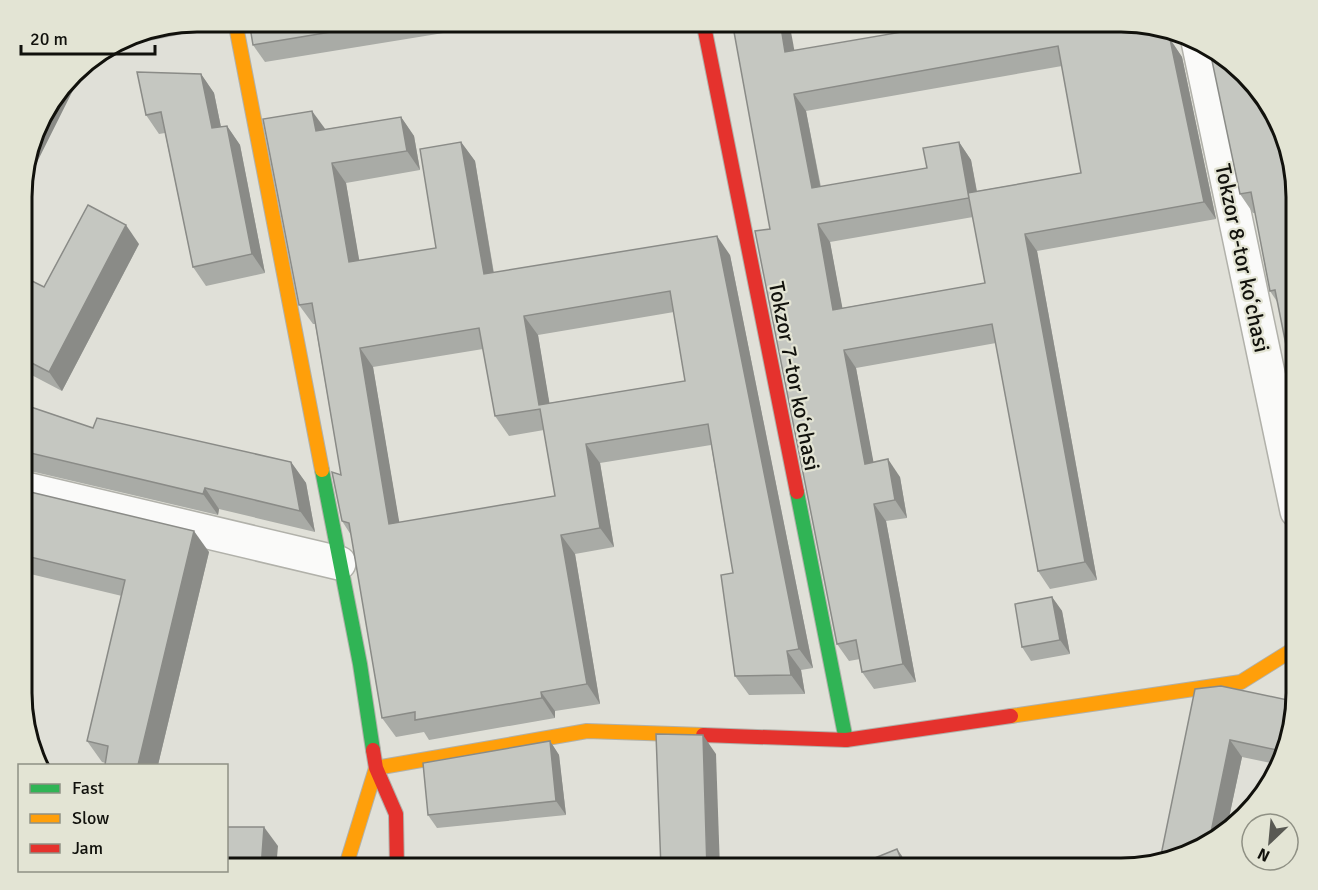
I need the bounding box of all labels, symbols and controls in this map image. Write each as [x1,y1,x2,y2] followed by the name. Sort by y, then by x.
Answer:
[21,18,154,56] scale bar
[30,28,68,50] text: 20 m
[1209,161,1276,355] street label: Tokzor 8-tor koʻchasi
[763,279,826,473] street label: Tokzor 7-tor koʻchasi
[18,764,228,872] legend
[72,777,104,799] text: Fast
[72,807,109,829] text: Slow
[1240,812,1300,872] north arrow
[72,837,103,859] text: Jam
[1254,843,1273,866] text: N

